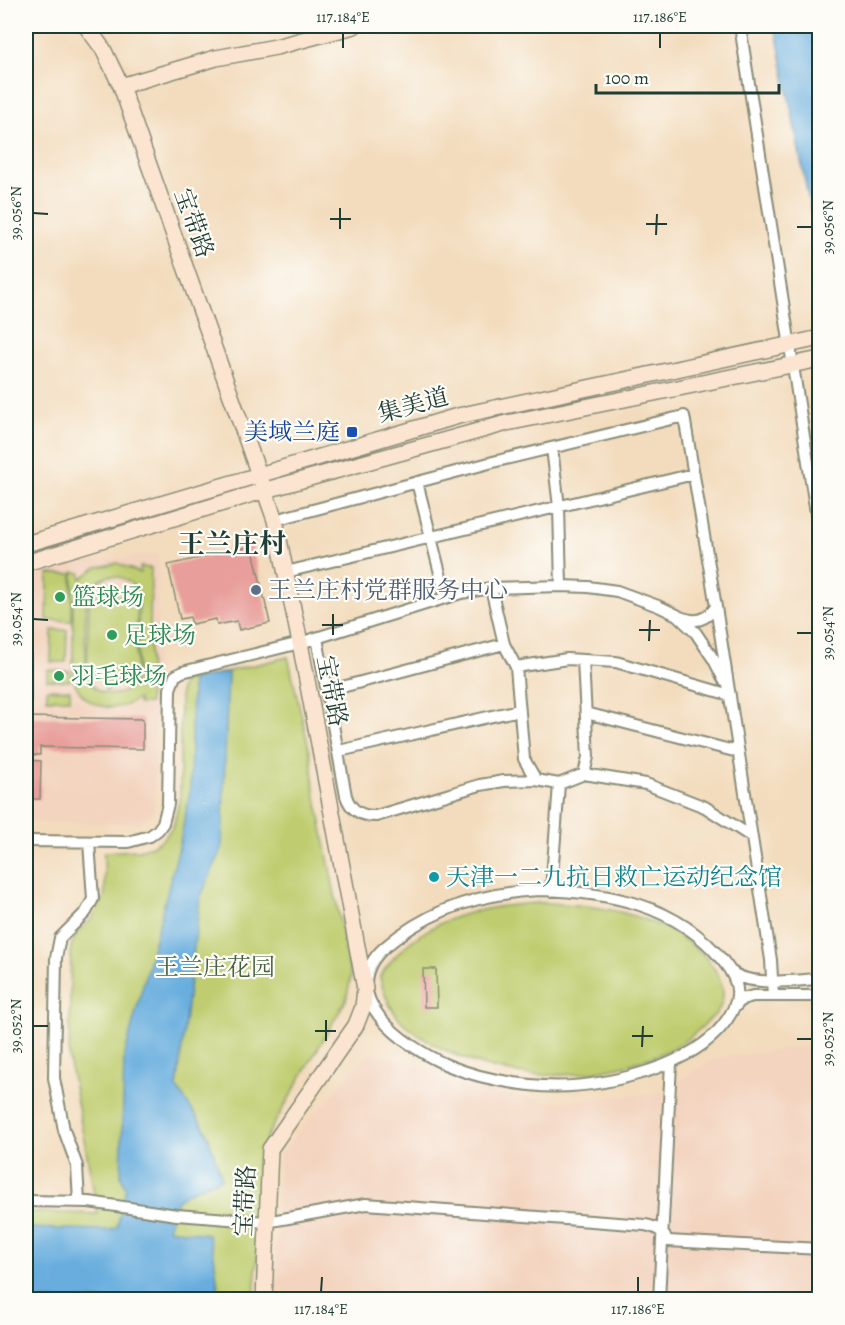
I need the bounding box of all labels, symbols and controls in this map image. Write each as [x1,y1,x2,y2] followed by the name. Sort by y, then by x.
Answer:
[316,7,370,27] text: 117.184°E
[633,7,687,27] text: 117.186°E
[596,57,779,95] scale bar
[605,66,649,90] text: 100 m
[167,184,221,262] street label: 宝带路
[6,186,26,240] text: 39.056°N
[818,200,838,254] text: 39.056°N
[374,380,452,430] street label: 集美道
[244,416,340,448] place label: 美域兰庭
[345,425,359,439] marker: 美域兰庭
[178,526,286,562] district label: 王兰庄村
[268,574,508,606] place label: 王兰庄村党群服务中心
[72,581,144,613] place label: 篮球场
[249,583,263,597] marker: 王兰庄村党群服务中心
[53,590,67,604] marker: 篮球场
[6,592,26,646] text: 39.054°N
[818,606,838,660] text: 39.054°N
[124,619,196,651] place label: 足球场
[105,628,119,642] marker: 足球场
[309,653,355,729] street label: 宝带路
[71,660,167,692] place label: 羽毛球场
[52,669,66,683] marker: 羽毛球场
[446,861,782,893] place label: 天津一二九抗日救亡运动纪念馆
[427,870,441,884] marker: 天津一二九抗日救亡运动纪念馆
[155,951,275,983] park label: 王兰庄花园
[6,999,26,1053] text: 39.052°N
[818,1012,838,1066] text: 39.052°N
[227,1164,263,1238] street label: 宝带路
[294,1299,348,1319] text: 117.184°E
[611,1299,665,1319] text: 117.186°E

